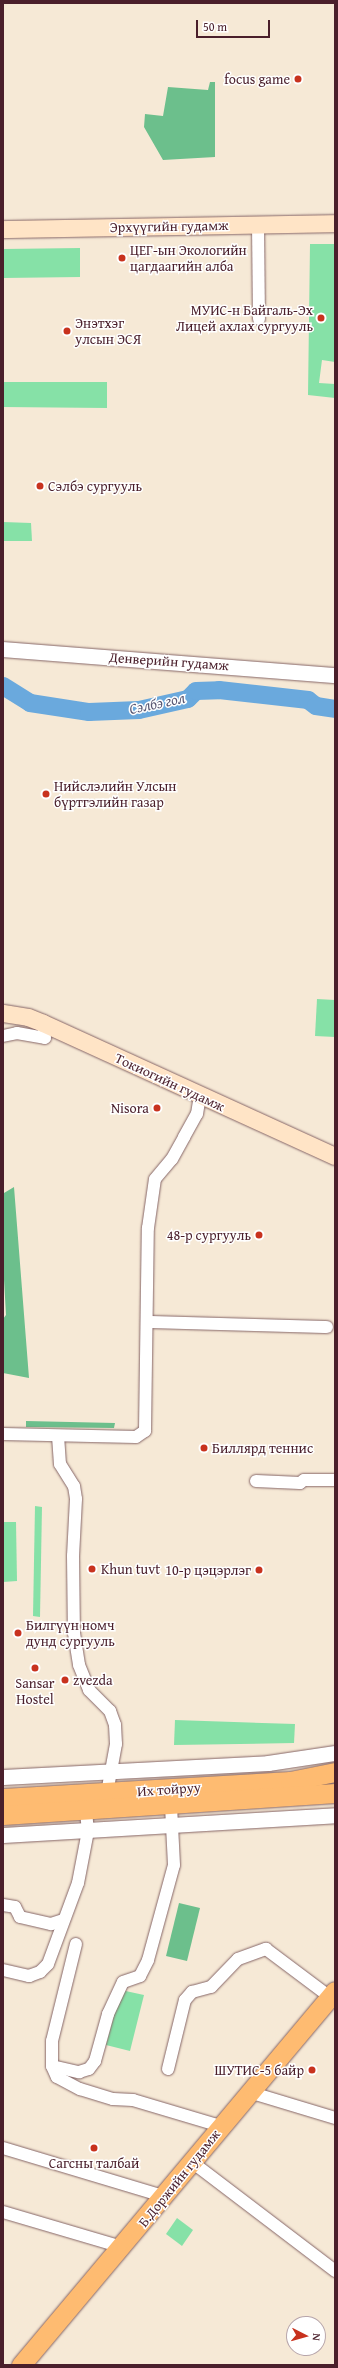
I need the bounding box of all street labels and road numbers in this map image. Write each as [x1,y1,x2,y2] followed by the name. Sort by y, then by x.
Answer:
[109,217,229,235] street label: Эрхүүгийн гудамж
[109,648,229,674] street label: Денверийн гудамж
[112,1049,228,1115] street label: Токиогийн гудамж
[137,1778,201,1800] street label: Их тойруу
[135,2126,223,2230] street label: Б.Доржийн гудамж

